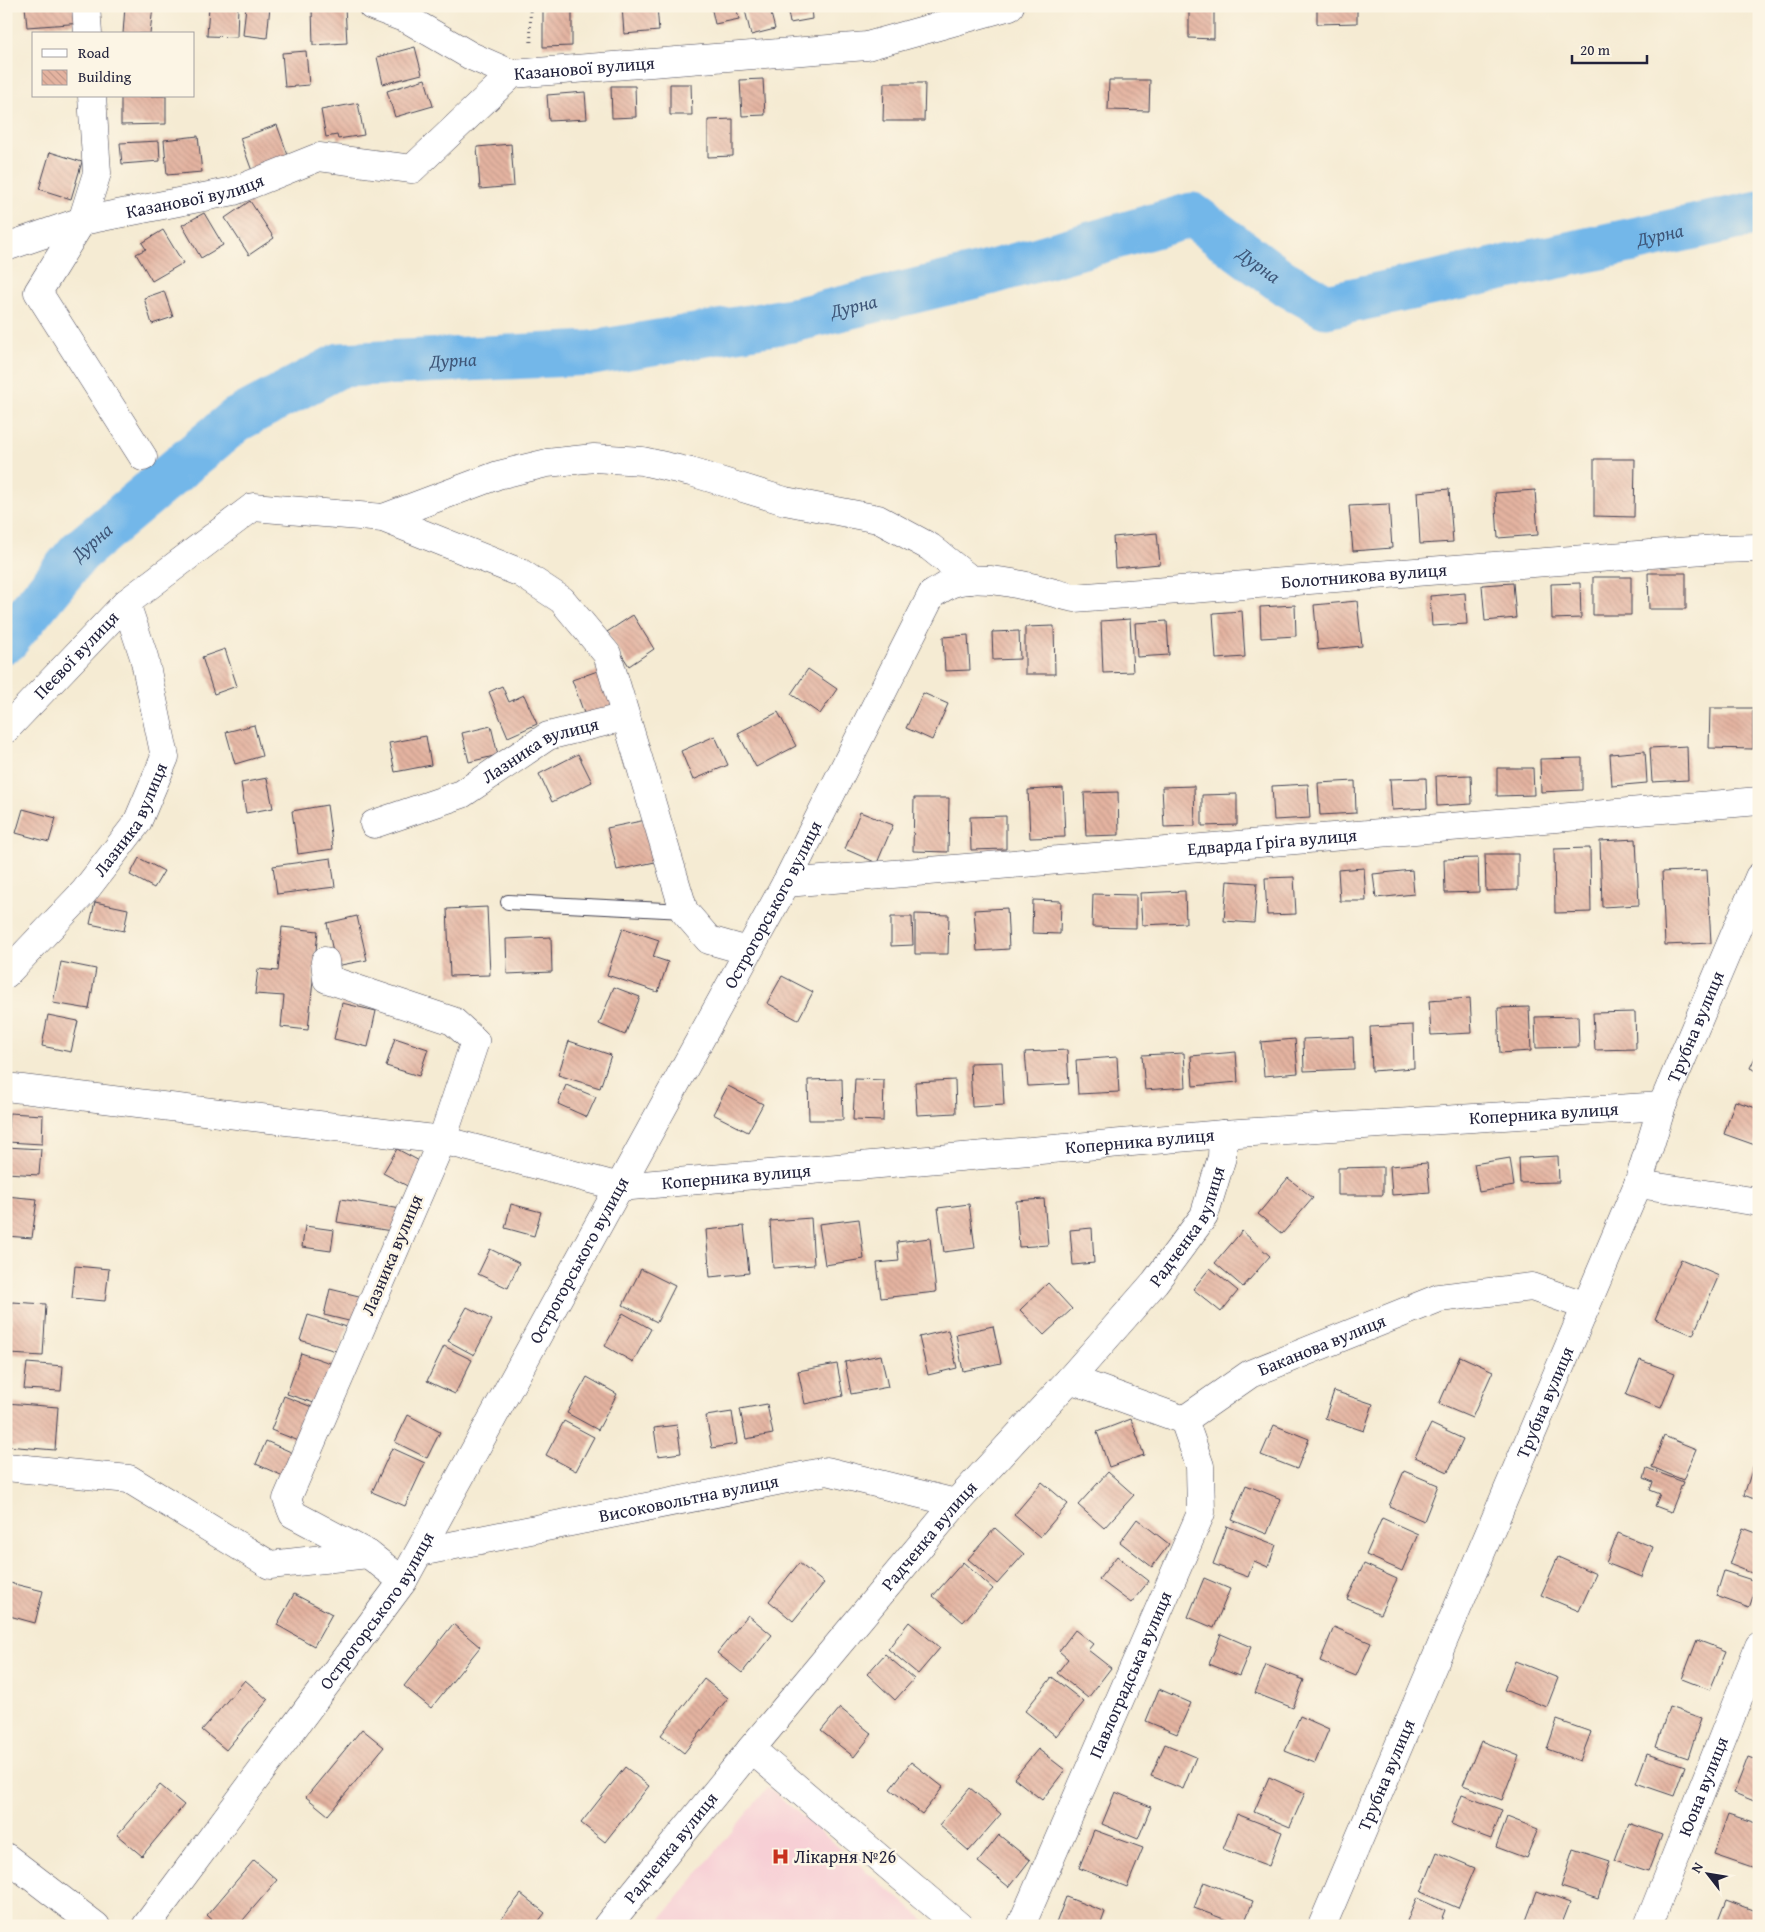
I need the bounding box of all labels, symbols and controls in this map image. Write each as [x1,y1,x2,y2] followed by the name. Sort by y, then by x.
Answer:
[32,32,195,98] legend
[1572,32,1648,64] scale bar
[1580,39,1611,60] text: 20 m
[78,42,109,63] text: Road
[513,49,656,87] street label: Казанової вулиця
[78,66,132,87] text: Building
[124,166,268,225] street label: Казанової вулиця
[1633,216,1686,253] water label: Дурна
[1231,239,1287,290] water label: Дурна
[826,286,880,325] water label: Дурна
[428,344,478,375] water label: Дурна
[63,516,118,568] water label: Дурна
[1280,556,1448,595] street label: Болотникова вулиця
[27,604,125,705] street label: Пеєвої вулиця
[476,710,601,790] street label: Лазника вулиця
[87,758,174,882] street label: Лазника вулиця
[717,816,828,993] street label: Острогорського вулиця
[1186,821,1358,862] street label: Едварда Ґріґа вулиця
[1659,967,1731,1087] street label: Трубна вулиця
[1468,1095,1619,1131] street label: Коперника вулиця
[1064,1121,1215,1161] street label: Коперника вулиця
[660,1156,812,1196] street label: Коперника вулиця
[1142,1163,1231,1292] street label: Радченка вулиця
[522,1172,635,1348] street label: Острогорського вулиця
[354,1190,429,1319] street label: Лазника вулиця
[1254,1307,1390,1383] street label: Баканова вулиця
[1509,1342,1580,1462] street label: Трубна вулиця
[596,1467,781,1529] street label: Високовольтна вулиця
[874,1474,983,1596] street label: Радченка вулиця
[313,1527,440,1695] street label: Острогорського вулиця
[1082,1587,1178,1763] street label: Павлоградська вулиця
[1350,1715,1422,1835] street label: Трубна вулиця
[1671,1732,1735,1840] street label: Юона вулиця
[617,1786,724,1909] street label: Радченка вулиця
[794,1843,896,1870] place label: Лікарня №26
[770,1847,790,1867] hospital icon: Лікарня №26
[1682,1850,1732,1900] north arrow
[1686,1858,1708,1876] text: N

